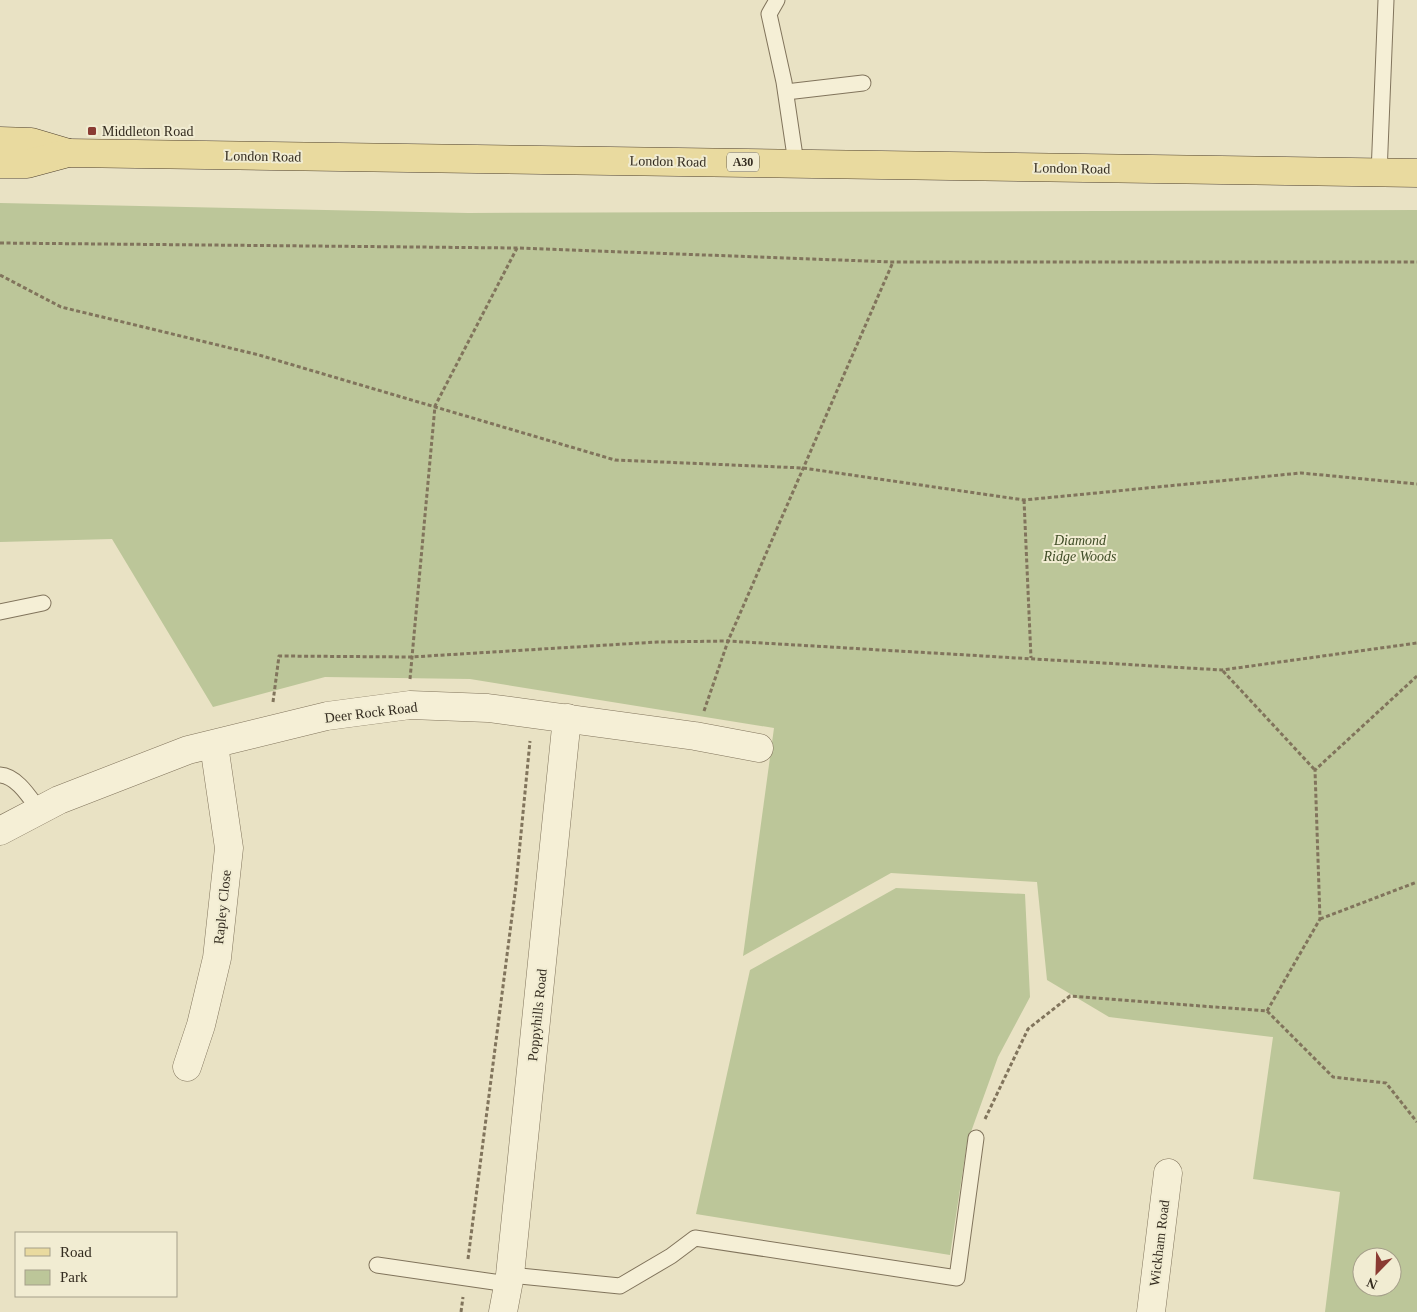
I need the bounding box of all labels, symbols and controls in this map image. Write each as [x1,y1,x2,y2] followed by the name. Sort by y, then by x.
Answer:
[102,124,193,139] place label: Middleton Road
[86,125,98,137] marker: Middleton Road
[225,148,301,165] street label: London Road
[727,152,759,172] road number: A30
[630,153,706,170] street label: London Road
[1034,160,1110,177] street label: London Road
[1043,533,1117,564] park label: Diamond Ridge Woods
[324,699,418,726] street label: Deer Rock Road
[211,869,234,945] street label: Rapley Close
[525,968,550,1062] street label: Poppyhills Road
[1147,1199,1172,1287] street label: Wickham Road
[15,1232,178,1297] legend
[60,1244,92,1260] text: Road
[1352,1247,1402,1297] north arrow
[60,1269,88,1285] text: Park
[1365,1275,1380,1292] text: N

